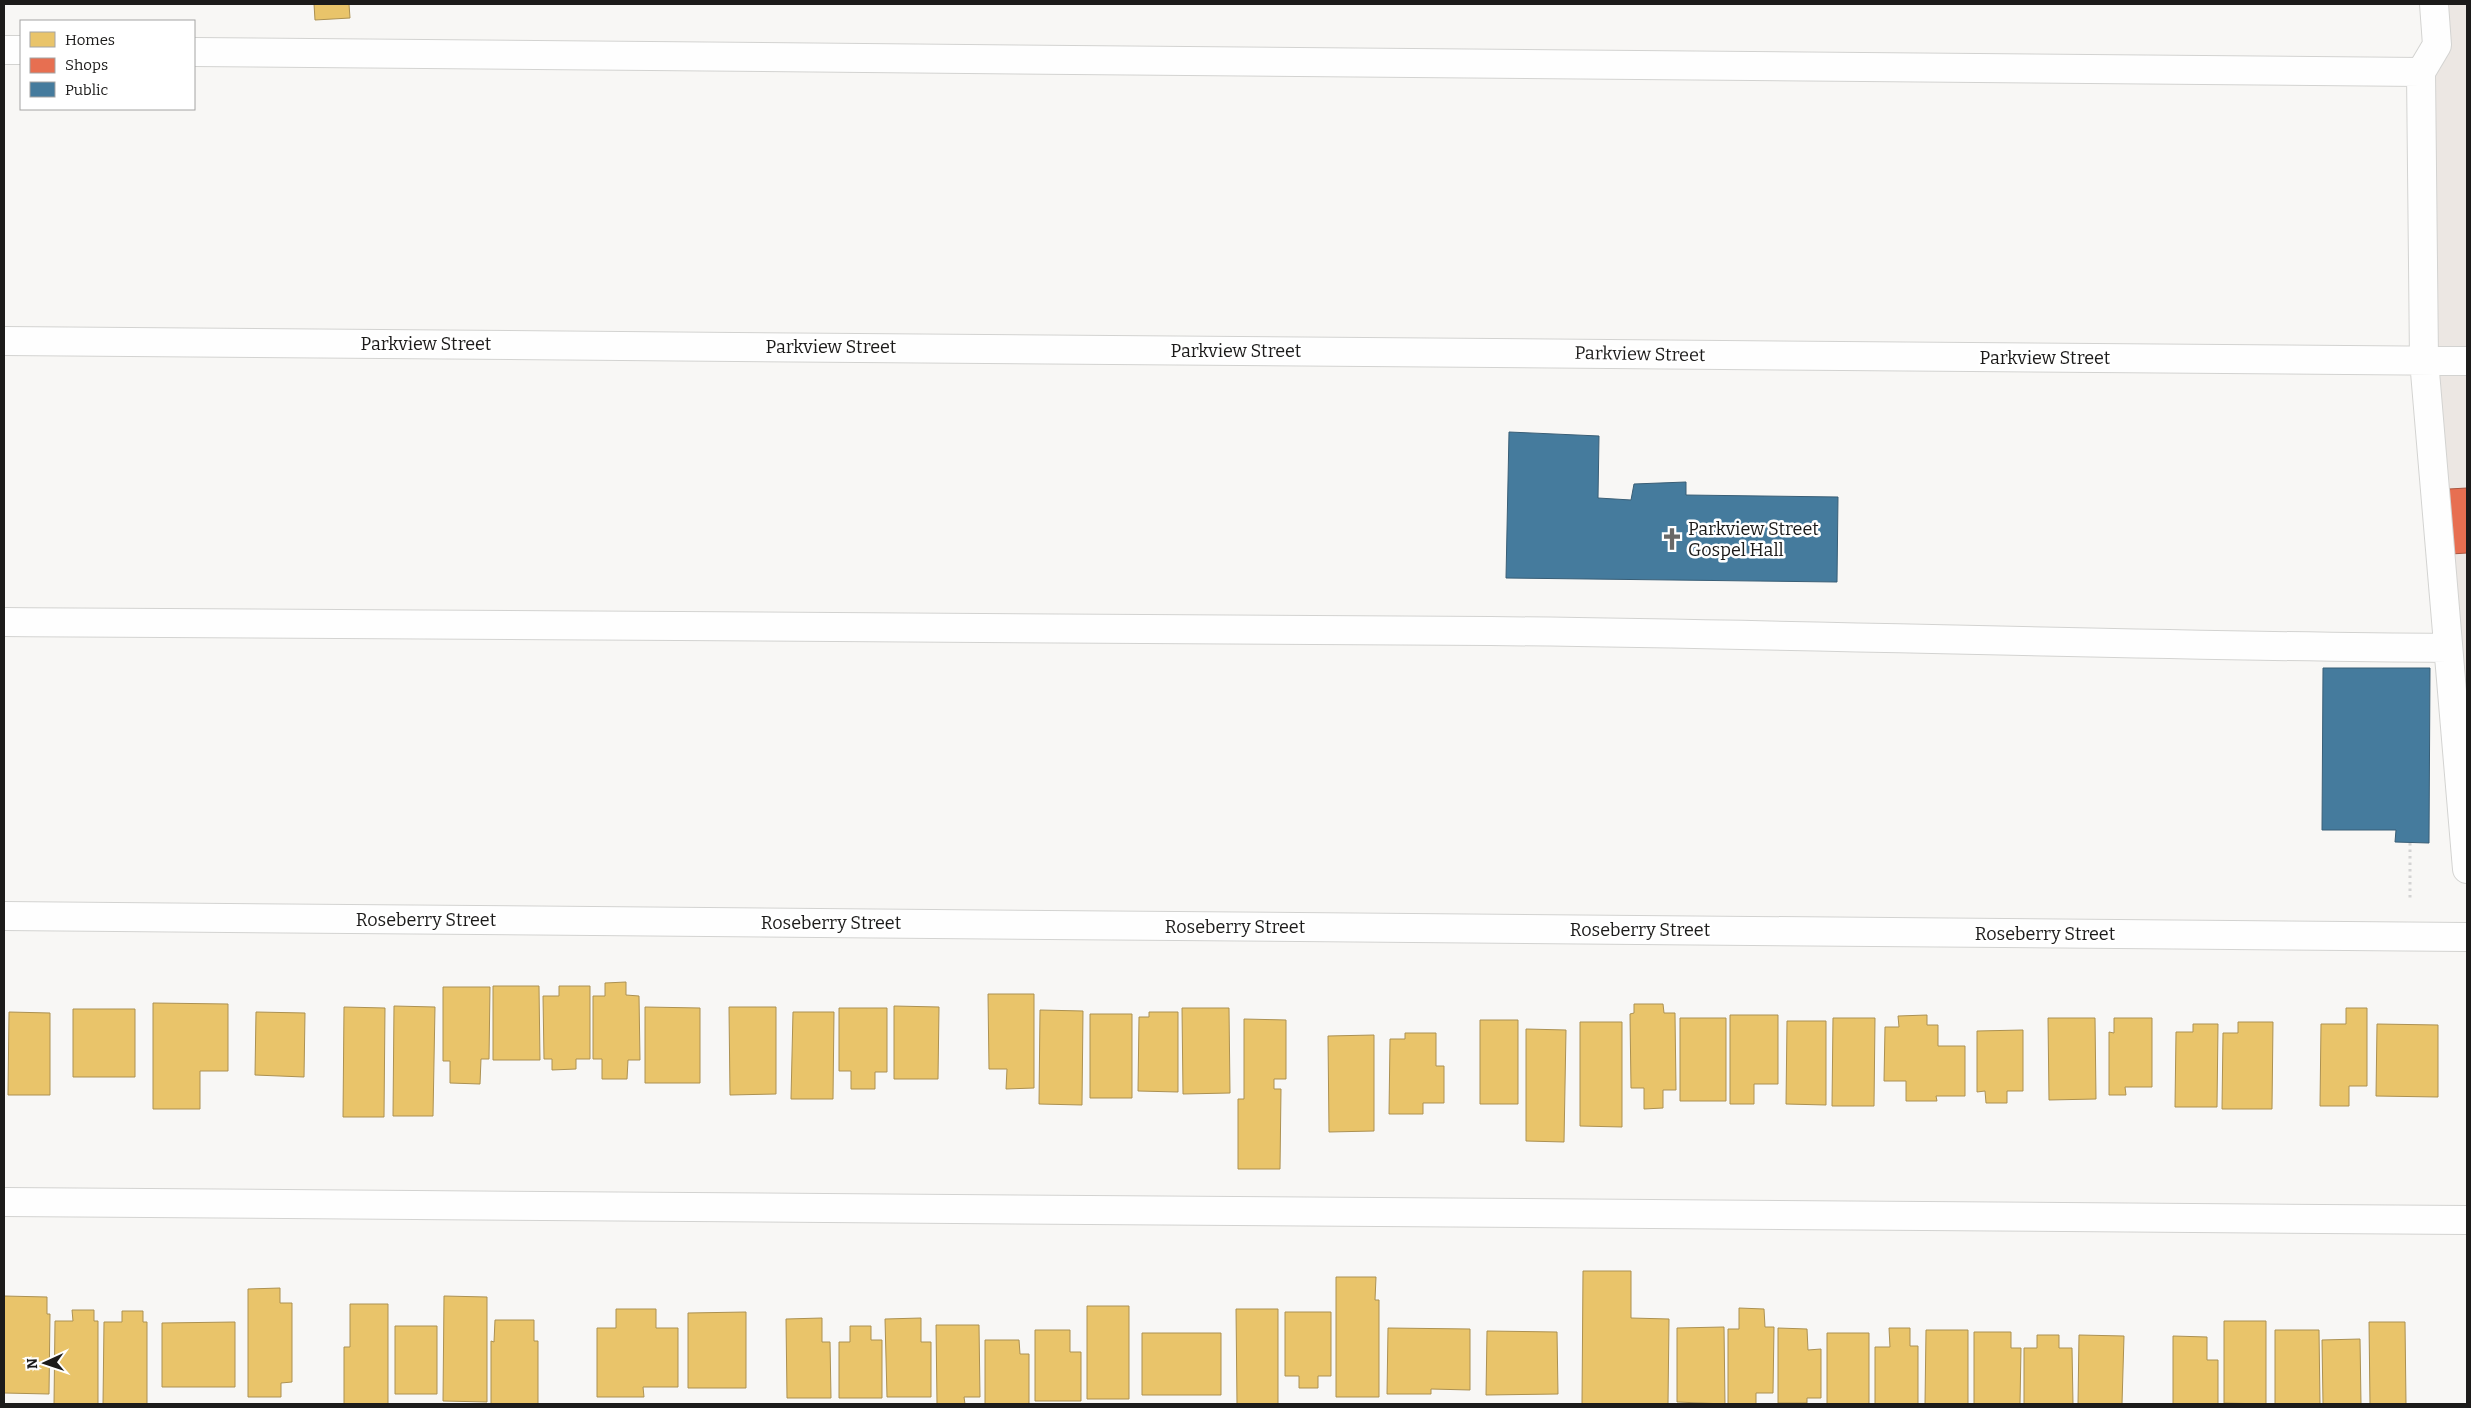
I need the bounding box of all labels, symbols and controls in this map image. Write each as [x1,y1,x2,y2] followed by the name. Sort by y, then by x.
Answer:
[20,20,195,110] legend
[65,31,115,49] text: Homes
[65,56,108,74] text: Shops
[65,81,109,99] text: Public
[361,333,492,355] street label: Parkview Street
[766,336,897,358] street label: Parkview Street
[1171,340,1302,362] street label: Parkview Street
[1574,342,1706,366] street label: Parkview Street
[1980,347,2111,369] street label: Parkview Street
[1688,518,1819,561] place label: Parkview Street Gospel Hall
[1659,526,1685,552] church icon: Parkview Street Gospel Hall
[356,909,497,931] street label: Roseberry Street
[761,912,902,934] street label: Roseberry Street
[1165,916,1306,938] street label: Roseberry Street
[1570,919,1711,941] street label: Roseberry Street
[1975,923,2116,945] street label: Roseberry Street
[20,1338,70,1388] north arrow
[24,1358,41,1369] text: N

